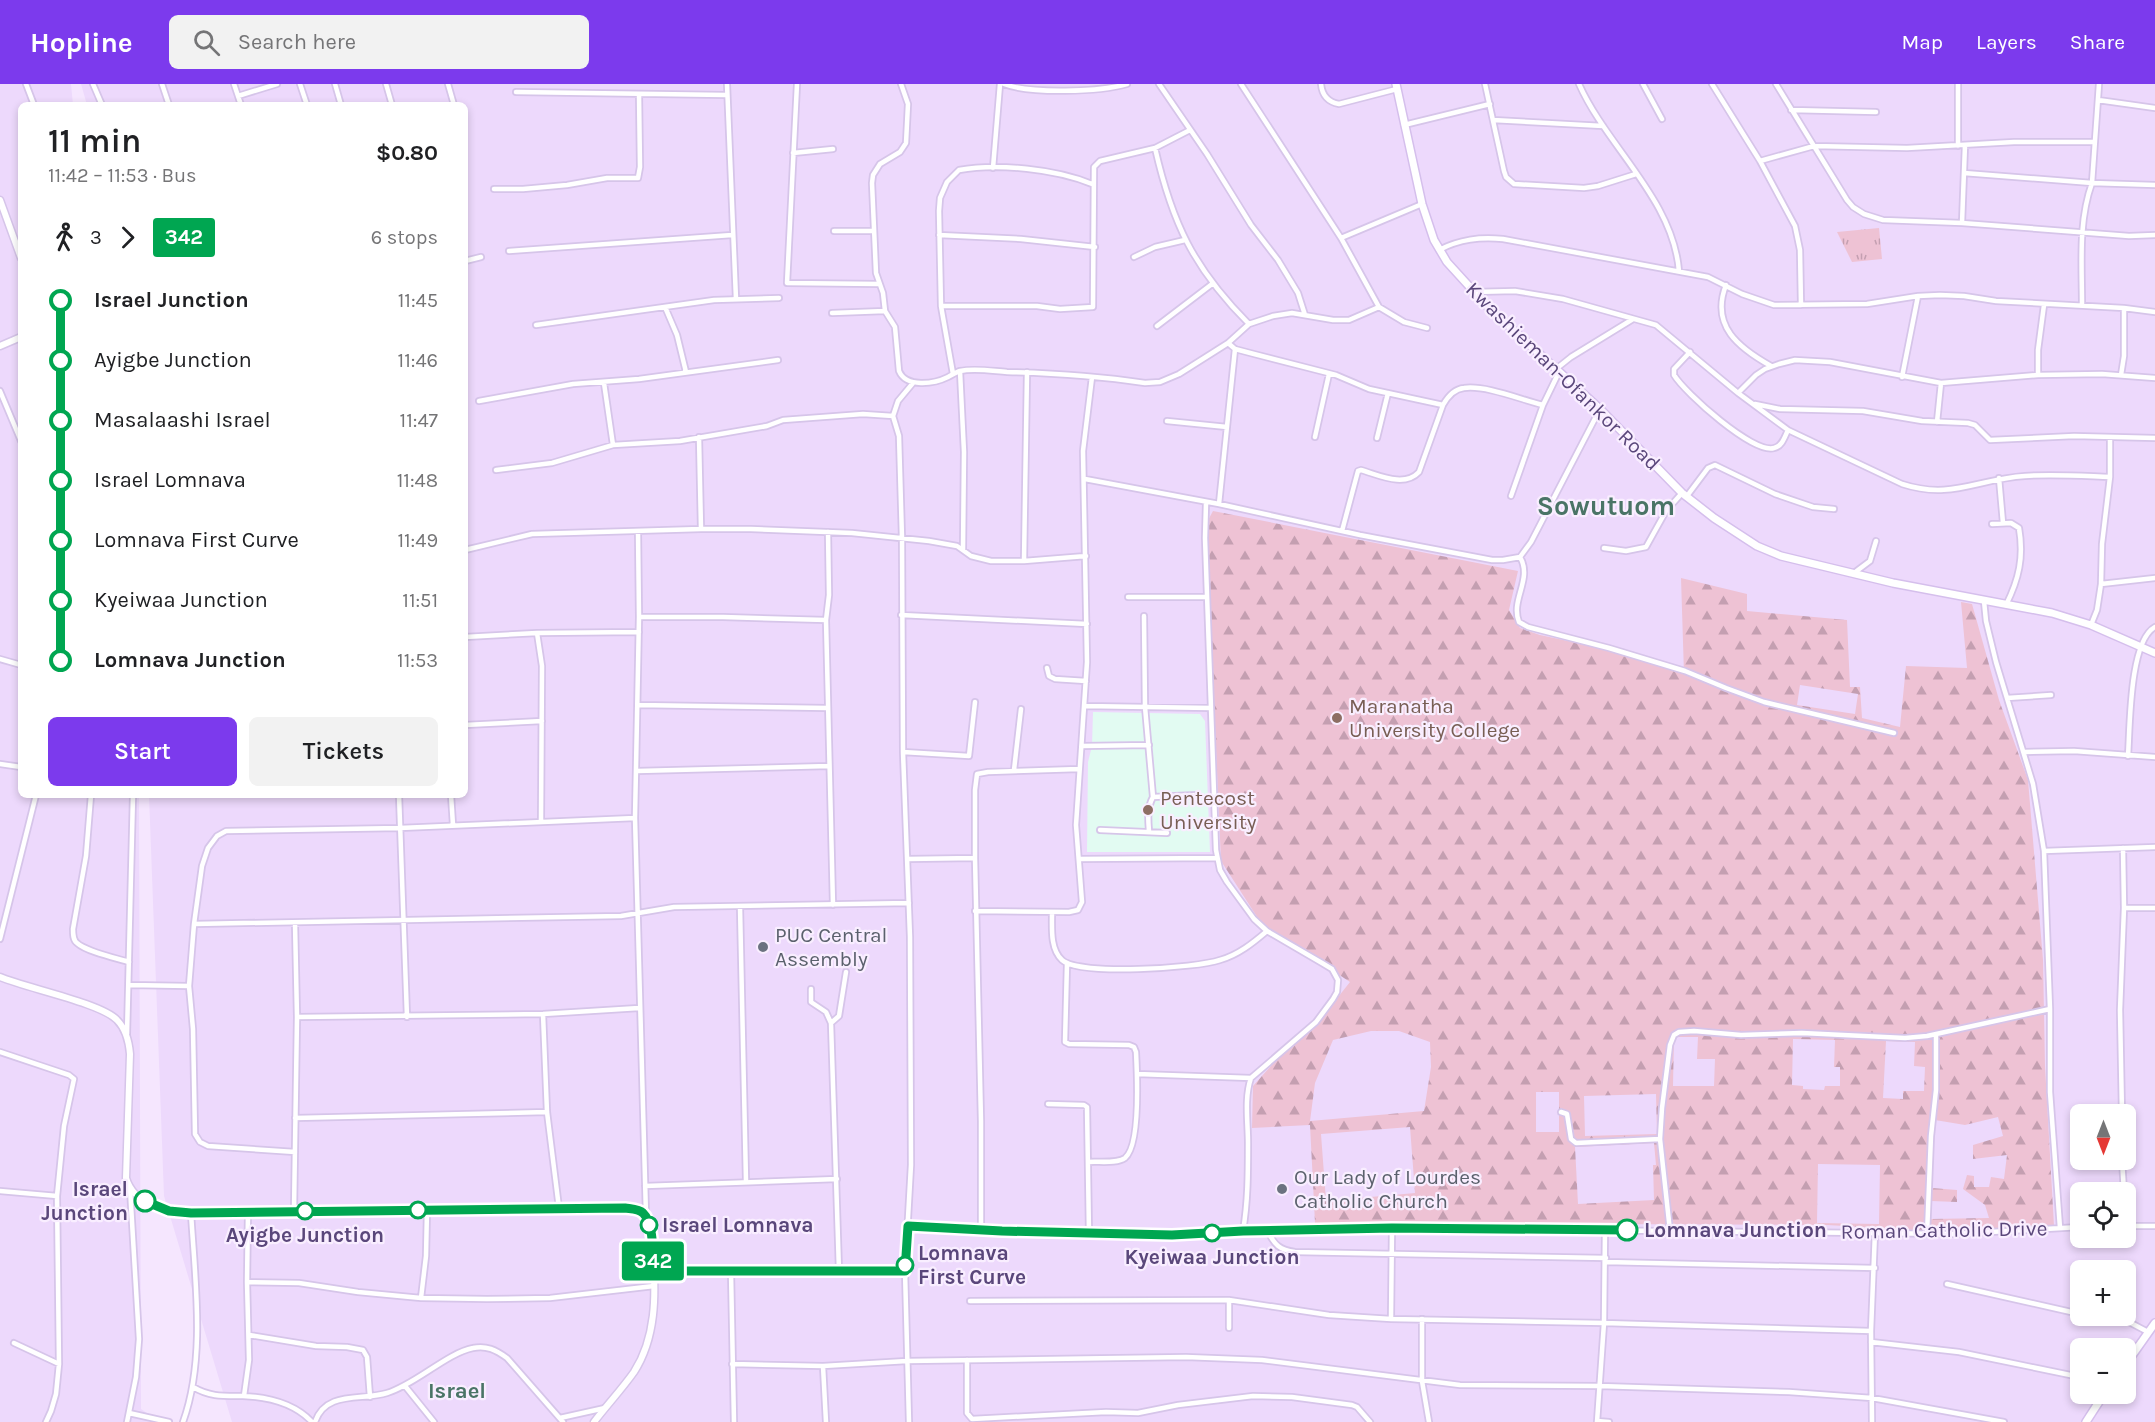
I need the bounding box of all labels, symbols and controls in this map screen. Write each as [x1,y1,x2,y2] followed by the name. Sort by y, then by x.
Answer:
[169,15,589,69] search box
[30,26,133,59] text: Hopline
[190,26,223,59] icon: search
[238,29,356,55] text: Search here
[1901,30,1943,54] text: Map
[1976,30,2037,54] text: Layers
[2070,30,2125,54] text: Share
[48,122,141,160] text: 11 min
[376,140,438,166] text: $0.80
[48,164,197,187] text: 11:42 – 11:53 · Bus
[48,221,81,254] icon: walk
[111,221,144,254] icon: forward
[165,225,203,249] text: 342
[90,226,102,249] text: 3
[371,226,438,249] text: 6 stops
[1461,277,1665,475] street label: Kwashieman-Ofankor Road
[94,287,249,313] text: Israel Junction
[398,289,438,312] text: 11:45
[94,347,252,373] text: Ayigbe Junction
[398,349,438,372] text: 11:46
[94,407,271,433] text: Masalaashi Israel
[400,409,438,432] text: 11:47
[94,467,246,493] text: Israel Lomnava
[397,469,438,492] text: 11:48
[1537,490,1675,522] district label: Sowutuom
[94,527,299,553] text: Lomnava First Curve
[397,529,438,552] text: 11:49
[94,587,268,613] text: Kyeiwaa Junction
[402,589,438,612] text: 11:51
[94,647,286,673] text: Lomnava Junction
[397,649,438,672] text: 11:53
[1349,694,1520,742] place label: Maranatha University College
[1330,711,1344,725] marker: Maranatha University College
[48,717,237,786] button: Start
[249,717,438,786] button: Tickets
[1160,786,1257,834] place label: Pentecost University
[1141,803,1155,817] marker: Pentecost University
[775,923,887,971] place label: PUC Central Assembly
[756,940,770,954] marker: PUC Central Assembly
[2070,1104,2136,1170] north arrow
[2070,1104,2136,1404] map controls
[1294,1165,1481,1213] place label: Our Lady of Lourdes Catholic Church
[41,1177,128,1225] place label: Israel Junction
[1275,1182,1289,1196] marker: Our Lady of Lourdes Catholic Church
[2070,1182,2136,1248] button: locate
[134,1190,156,1212] marker: Israel Junction
[409,1201,427,1219] unlabelled marker
[296,1202,314,1220] marker: Ayigbe Junction
[662,1213,814,1237] place label: Israel Lomnava
[640,1216,658,1234] marker: Israel Lomnava
[1840,1216,2048,1244] street label: Roman Catholic Drive
[1644,1218,1827,1242] place label: Lomnava Junction
[1616,1219,1638,1241] marker: Lomnava Junction
[226,1223,384,1247] place label: Ayigbe Junction
[1203,1224,1221,1242] marker: Kyeiwaa Junction
[918,1241,1026,1289] place label: Lomnava First Curve
[618,1242,688,1280] line badge: 342
[1125,1245,1299,1269] place label: Kyeiwaa Junction
[634,1249,672,1273] text: 342
[896,1256,914,1274] marker: Lomnava First Curve
[2070,1260,2136,1326] button: +
[2070,1338,2136,1404] button: −
[428,1378,486,1404] district label: Israel

